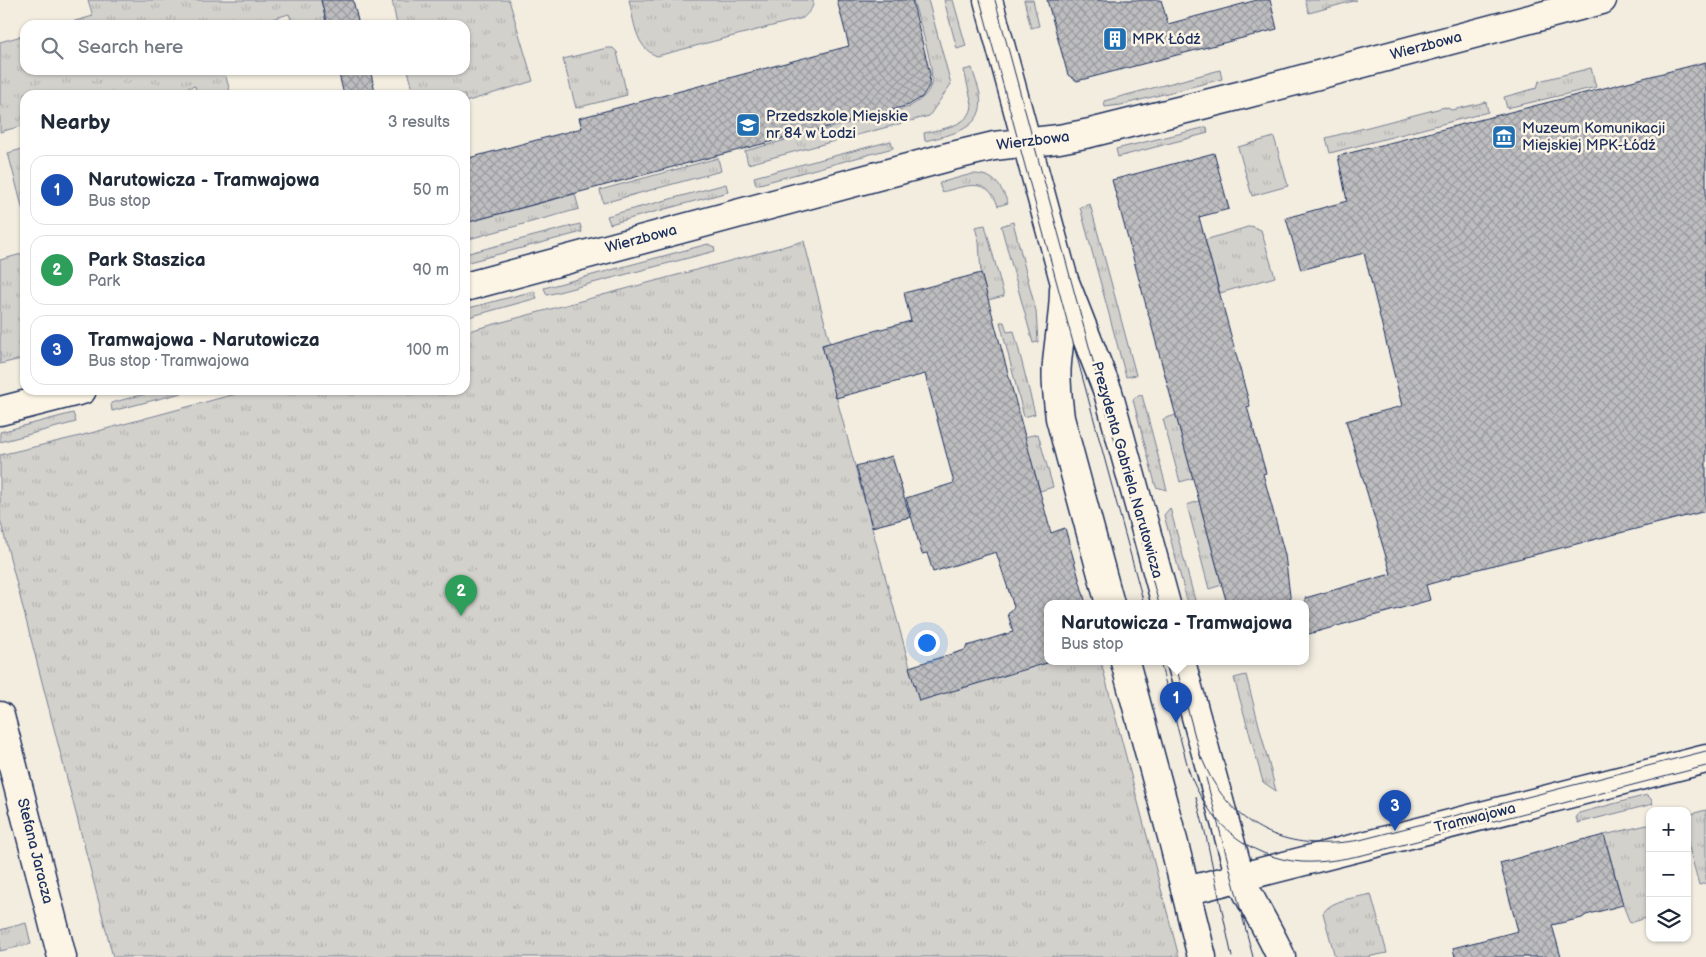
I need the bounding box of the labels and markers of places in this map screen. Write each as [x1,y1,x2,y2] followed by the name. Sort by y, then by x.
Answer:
[1102,26,1128,52] building icon: MPK Łódź
[1132,30,1201,49] place label: MPK Łódź
[766,107,908,143] place label: Przedszkole Miejskie nr 84 w Łodzi
[735,112,761,138] school or university icon: Przedszkole Miejskie nr 84 w Łodzi
[1522,119,1665,155] place label: Muzeum Komunikacji Miejskiej MPK-Łódź
[1491,124,1517,150] museum icon: Muzeum Komunikacji Miejskiej MPK-Łódź
[445,575,477,616] pin: 2
[1160,682,1192,723] pin: 1
[1379,790,1411,831] pin: 3

